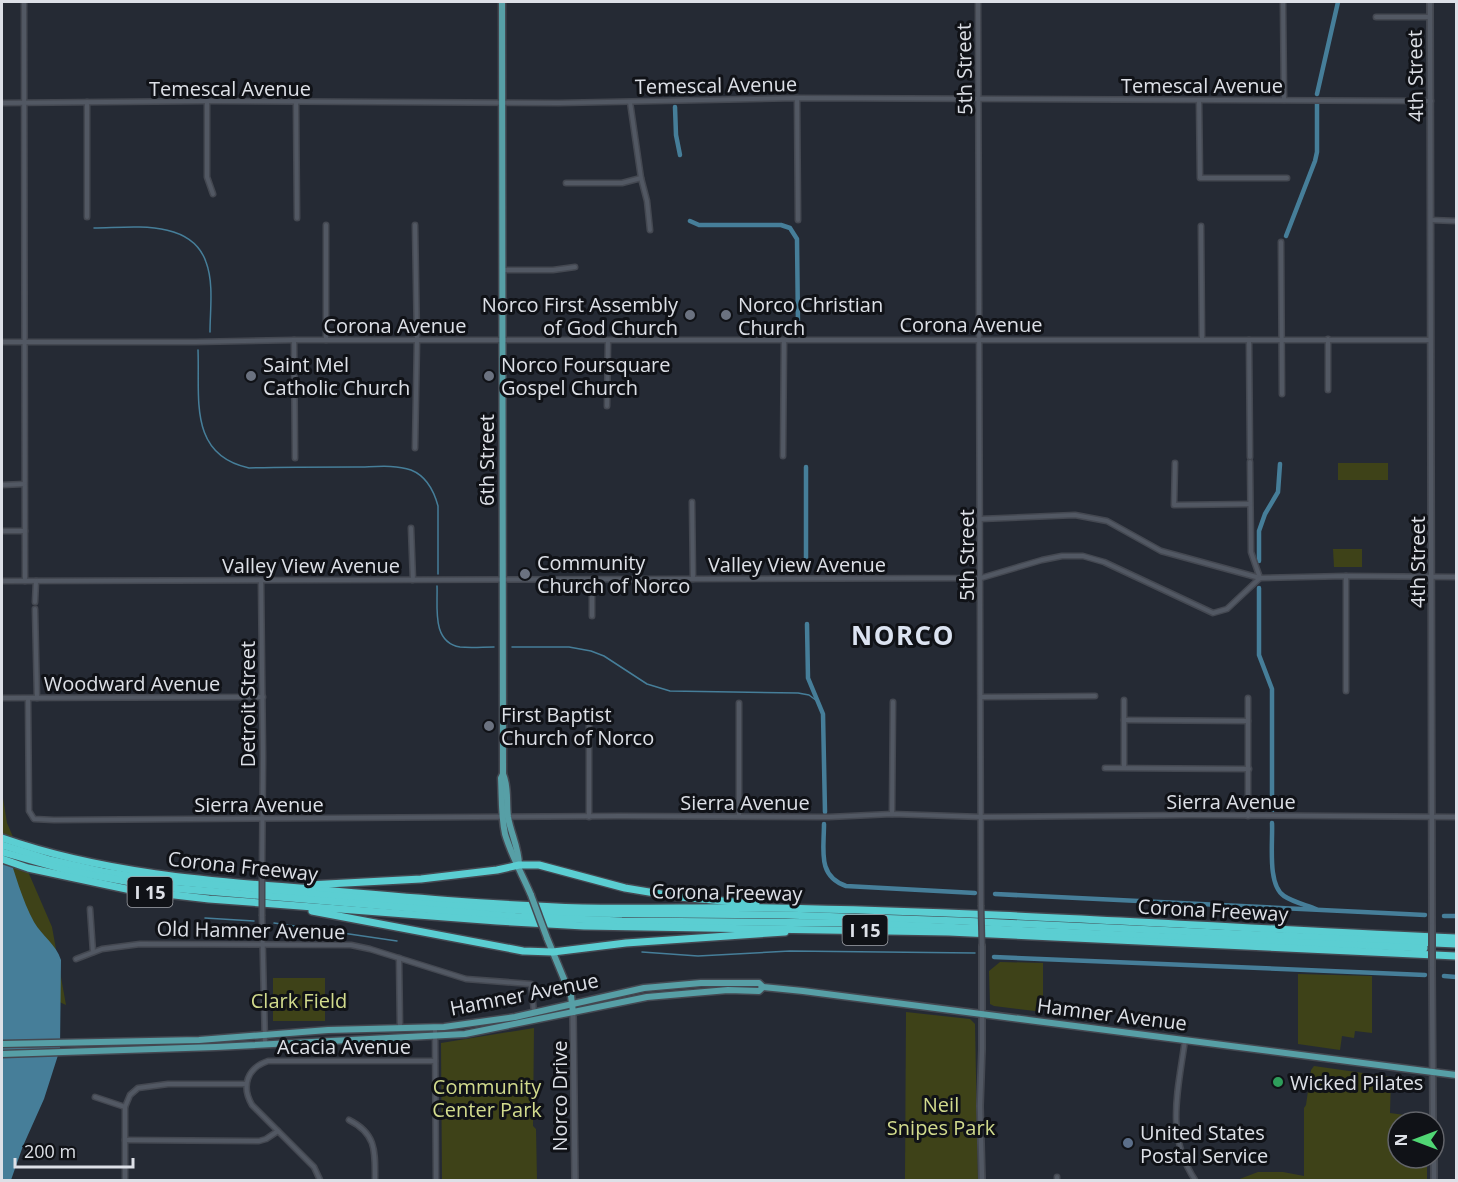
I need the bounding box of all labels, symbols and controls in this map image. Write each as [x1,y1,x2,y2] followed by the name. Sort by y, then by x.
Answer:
[950,23,978,115] street label: 5th Street
[1401,30,1429,122] street label: 4th Street
[635,70,797,100] street label: Temescal Avenue
[1121,72,1283,99] street label: Temescal Avenue
[149,75,311,102] street label: Temescal Avenue
[482,291,679,341] place label: Norco First Assembly of God Church
[738,291,883,341] place label: Norco Christian Church
[683,308,697,322] marker: Norco First Assembly of God Church
[719,308,733,322] marker: Norco Christian Church
[899,311,1043,338] street label: Corona Avenue
[323,312,467,339] street label: Corona Avenue
[263,351,410,401] place label: Saint Mel Catholic Church
[501,351,670,401] place label: Norco Foursquare Gospel Church
[244,369,258,383] marker: Saint Mel Catholic Church
[482,369,496,383] marker: Norco Foursquare Gospel Church
[473,414,500,506] street label: 6th Street
[953,509,980,601] street label: 5th Street
[1404,516,1431,608] street label: 4th Street
[537,549,690,599] place label: Community Church of Norco
[708,551,886,578] street label: Valley View Avenue
[222,552,400,579] street label: Valley View Avenue
[518,567,532,581] marker: Community Church of Norco
[851,617,955,653] district label: NORCO
[234,641,261,767] street label: Detroit Street
[44,670,220,697] street label: Woodward Avenue
[501,701,654,751] place label: First Baptist Church of Norco
[482,719,496,733] marker: First Baptist Church of Norco
[1166,788,1296,815] street label: Sierra Avenue
[680,789,810,816] street label: Sierra Avenue
[194,791,324,818] street label: Sierra Avenue
[167,845,320,887] street label: Corona Freeway
[128,877,172,907] road number: I 15
[651,877,804,907] street label: Corona Freeway
[1137,893,1290,927] street label: Corona Freeway
[156,915,346,945] street label: Old Hamner Avenue
[842,915,888,945] road number: I 15
[447,966,601,1022] street label: Hamner Avenue
[251,987,347,1014] park label: Clark Field
[1035,991,1189,1037] street label: Hamner Avenue
[277,1033,411,1060] street label: Acacia Avenue
[546,1040,573,1152] street label: Norco Drive
[1290,1069,1423,1096] place label: Wicked Pilates
[432,1073,542,1123] park label: Community Center Park
[1271,1075,1285,1089] marker: Wicked Pilates
[887,1091,996,1141] park label: Neil Snipes Park
[1386,1110,1446,1170] north arrow
[1140,1119,1268,1169] place label: United States Postal Service
[15,1131,134,1169] scale bar
[1390,1133,1412,1147] text: N
[1121,1136,1135,1150] marker: United States Postal Service
[24,1139,76,1163] text: 200 m

